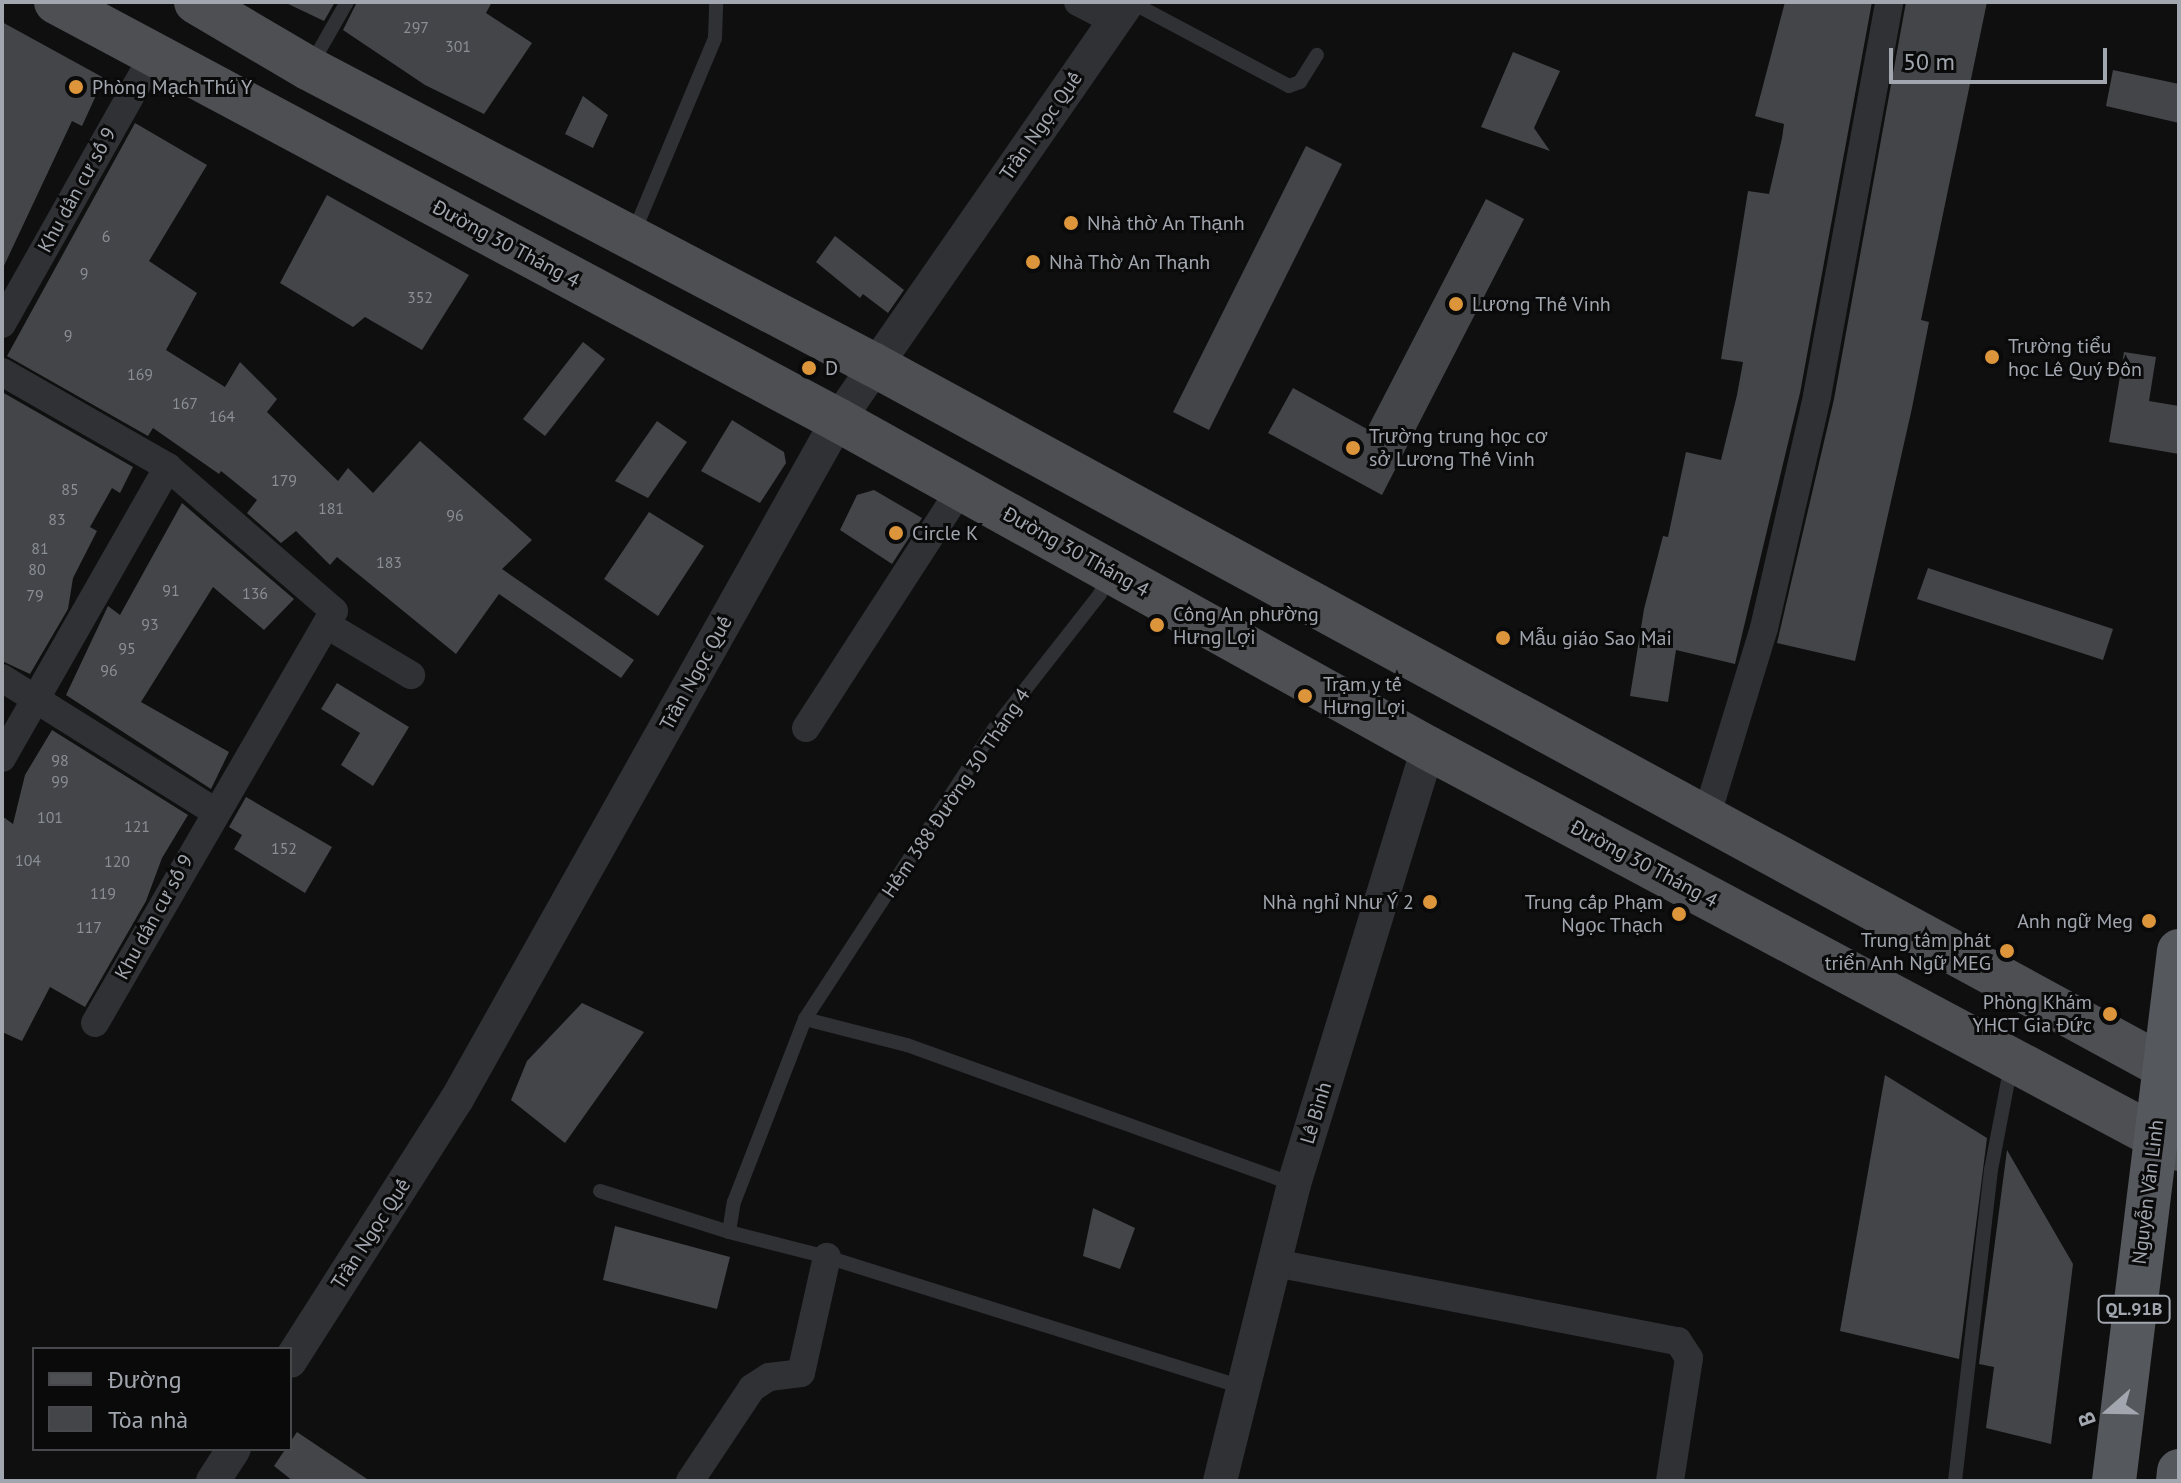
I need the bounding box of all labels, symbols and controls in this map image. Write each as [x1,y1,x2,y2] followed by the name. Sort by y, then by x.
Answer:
[403,17,429,37] house number: 297
[1893,32,2111,82] scale bar
[445,36,471,56] house number: 301
[1903,46,1955,77] text: 50 m
[995,67,1087,185] street label: Trần Ngọc Quế
[92,75,253,99] place label: Phòng Mạch Thú Y
[67,78,85,96] marker: Phòng Mạch Thú Y
[33,123,121,257] street label: Khu dân cư số 9
[428,195,584,293] street label: Đường 30 Tháng 4
[1087,211,1246,235] place label: Nhà thờ An Thạnh
[1062,214,1080,232] marker: Nhà thờ An Thạnh
[102,226,110,246] house number: 6
[1049,250,1212,274] place label: Nhà Thờ An Thạnh
[1024,253,1042,271] marker: Nhà Thờ An Thạnh
[80,263,88,283] house number: 9
[407,287,433,307] house number: 352
[1472,292,1612,316] place label: Lương Thế Vinh
[1447,295,1465,313] marker: Lương Thế Vinh
[64,325,72,345] house number: 9
[2008,334,2143,381] place label: Trường tiểu học Lê Quý Đôn
[1983,348,2001,366] marker: Trường tiểu học Lê Quý Đôn
[825,356,838,380] place label: D
[800,359,818,377] marker: D
[127,364,153,384] house number: 169
[172,393,198,413] house number: 167
[209,406,235,426] house number: 164
[1369,424,1548,471] place label: Trường trung học cơ sở Lương Thế Vinh
[1344,439,1362,457] marker: Trường trung học cơ sở Lương Thế Vinh
[271,470,297,490] house number: 179
[61,479,79,499] house number: 85
[318,498,344,518] house number: 181
[999,502,1153,602] street label: Đường 30 Tháng 4
[446,505,464,525] house number: 96
[48,509,66,529] house number: 83
[912,521,978,545] place label: Circle K
[887,524,905,542] marker: Circle K
[31,538,49,558] house number: 81
[376,552,402,572] house number: 183
[28,559,46,579] house number: 80
[162,580,180,600] house number: 91
[242,583,268,603] house number: 136
[26,585,44,605] house number: 79
[1173,602,1319,649] place label: Công An phường Hưng Lợi
[655,611,737,735] street label: Trần Ngọc Quế
[141,614,159,634] house number: 93
[1148,616,1166,634] marker: Công An phường Hưng Lợi
[1519,626,1672,650] place label: Mẫu giáo Sao Mai
[1494,629,1512,647] marker: Mẫu giáo Sao Mai
[118,638,136,658] house number: 95
[100,660,118,680] house number: 96
[1323,672,1406,719] place label: Trạm y tế Hưng Lợi
[877,684,1035,902] street label: Hẻm 388 Đường 30 Tháng 4
[1294,685,1316,707] marker: Trạm y tế Hưng Lợi
[51,750,69,770] house number: 98
[51,771,69,791] house number: 99
[37,807,63,827] house number: 101
[1566,815,1722,913] street label: Đường 30 Tháng 4
[124,816,150,836] house number: 121
[271,838,297,858] house number: 152
[15,850,41,870] house number: 104
[110,850,198,984] street label: Khu dân cư số 9
[104,851,130,871] house number: 120
[90,883,116,903] house number: 119
[1261,890,1414,914] place label: Nhà nghỉ Như Ý 2
[1525,890,1663,937] place label: Trung cấp Phạm Ngọc Thạch
[1421,893,1439,911] marker: Nhà nghỉ Như Ý 2
[1670,905,1688,923] marker: Trung cấp Phạm Ngọc Thạch
[2017,909,2133,933] place label: Anh ngữ Meg
[2140,912,2158,930] marker: Anh ngữ Meg
[76,917,102,937] house number: 117
[1824,928,1991,975] place label: Trung tâm phát triển Anh Ngữ MEG
[1998,942,2016,960] marker: Trung tâm phát triển Anh Ngữ MEG
[1972,990,2092,1037] place label: Phòng Khám YHCT Gia Đức
[2099,1003,2121,1025] marker: Phòng Khám YHCT Gia Đức
[1295,1079,1337,1147] street label: Lê Bình
[2127,1118,2169,1266] street label: Nguyễn Văn Linh
[326,1174,416,1294] street label: Trần Ngọc Quế
[2096,1295,2172,1323] road number: QL.91B
[32,1347,292,1451] legend
[108,1364,182,1395] text: Đường
[2069,1371,2149,1451] north arrow
[108,1404,188,1435] text: Tòa nhà
[2071,1408,2102,1430] text: B

